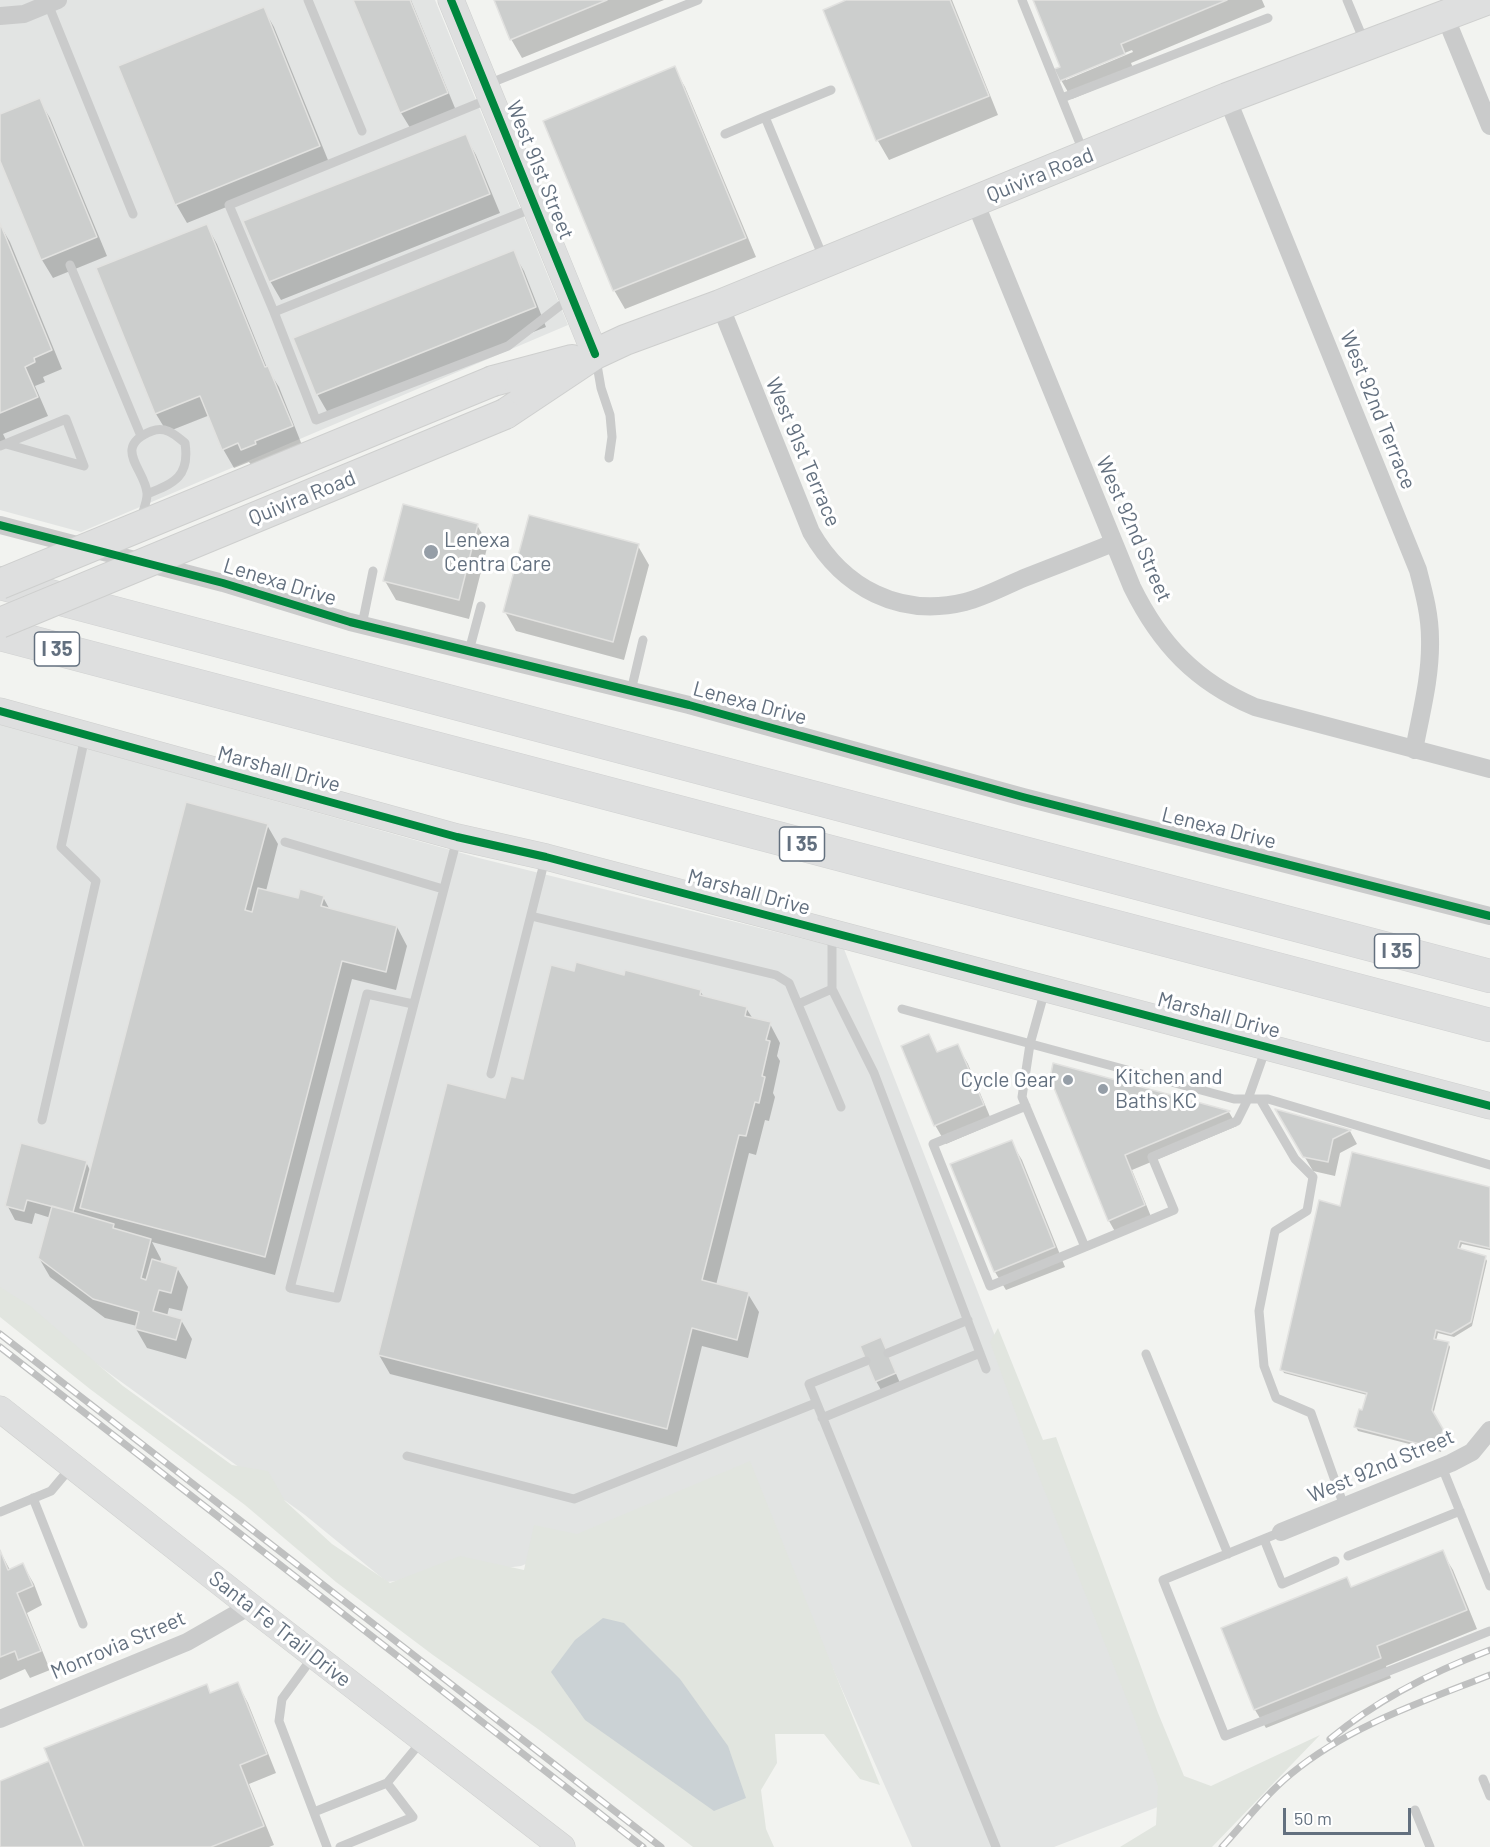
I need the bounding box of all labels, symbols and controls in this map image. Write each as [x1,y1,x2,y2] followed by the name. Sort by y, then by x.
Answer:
[501,97,579,243] street label: West 91st Street
[983,142,1097,208] street label: Quivira Road
[1335,327,1421,493] street label: West 92nd Terrace
[760,374,846,530] street label: West 91st Terrace
[1091,452,1177,606] street label: West 92nd Street
[245,465,359,531] street label: Quivira Road
[444,527,551,577] place label: Lenexa Centra Care
[422,543,440,561] marker: Lenexa Centra Care
[220,553,340,611] street label: Lenexa Drive
[34,632,80,666] road number: I 35
[690,676,810,730] street label: Lenexa Drive
[215,741,343,797] street label: Marshall Drive
[1159,802,1279,854] street label: Lenexa Drive
[780,827,824,861] road number: I 35
[685,864,813,920] street label: Marshall Drive
[1374,934,1420,968] road number: I 35
[1155,987,1283,1043] street label: Marshall Drive
[1115,1064,1223,1114] place label: Kitchen and Baths KC
[960,1067,1056,1093] place label: Cycle Gear
[1061,1073,1075,1087] marker: Cycle Gear
[1096,1082,1110,1096] marker: Kitchen and Baths KC
[1304,1424,1458,1508] street label: West 92nd Street
[204,1566,356,1692] street label: Santa Fe Trail Drive
[47,1605,189,1685] street label: Monrovia Street
[1286,1796,1414,1834] scale bar
[1294,1807,1332,1829] text: 50 m

